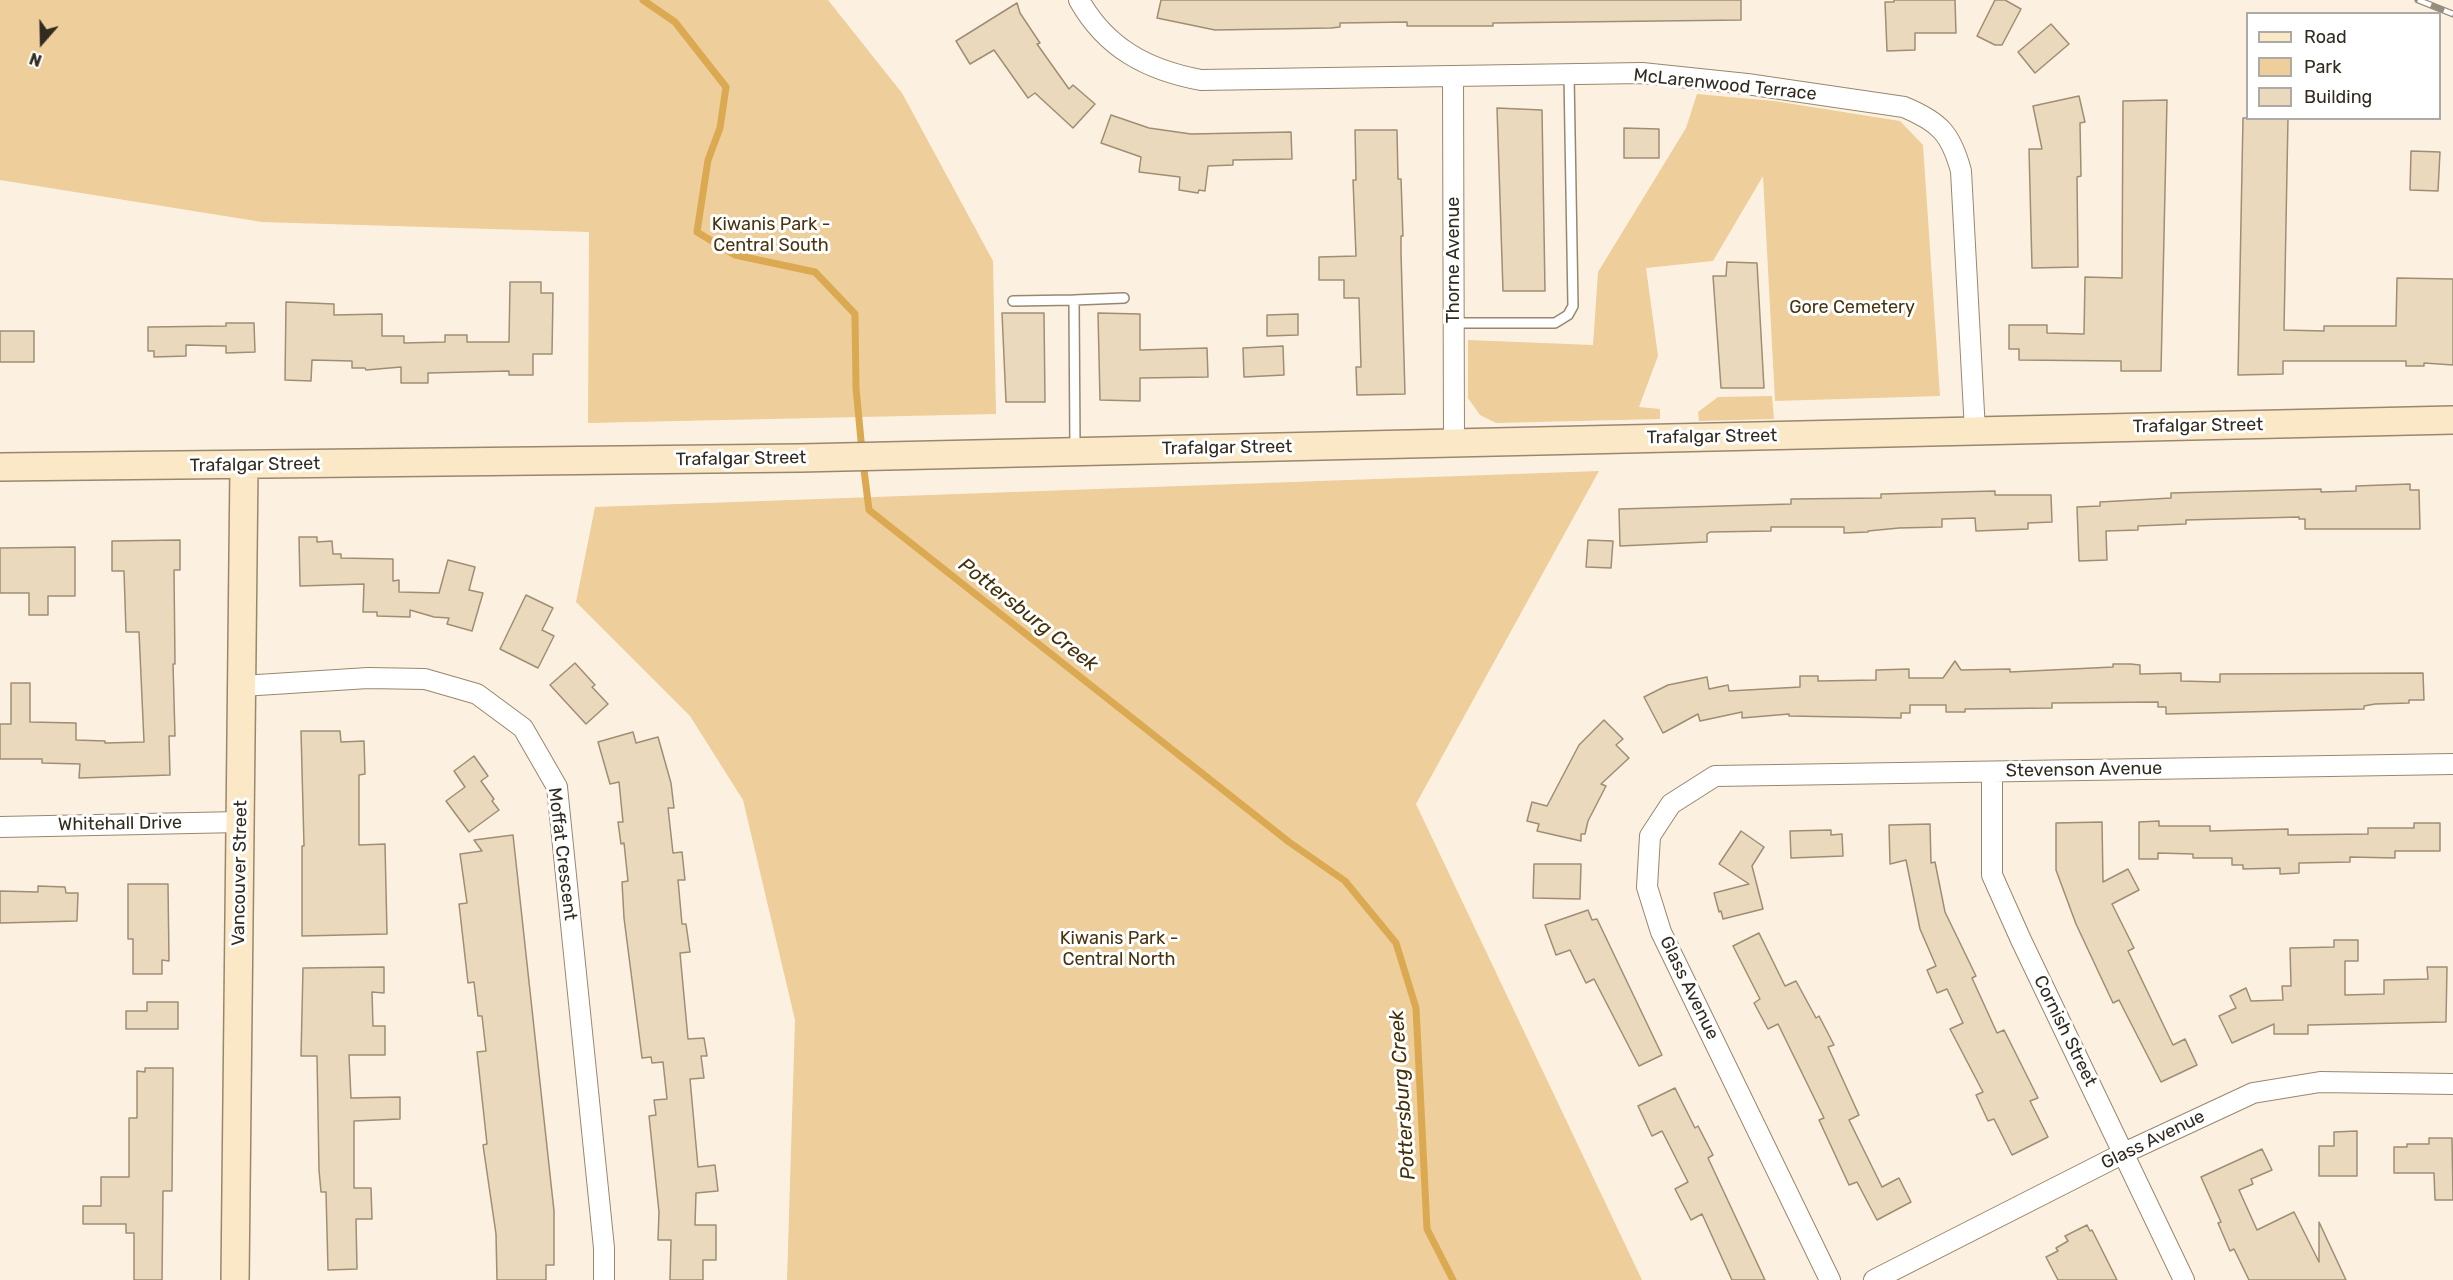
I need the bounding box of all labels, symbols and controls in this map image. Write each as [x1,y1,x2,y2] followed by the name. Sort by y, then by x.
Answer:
[12,12,72,72] north arrow
[2246,12,2441,120] legend
[2304,26,2347,48] text: Road
[27,48,44,70] text: N
[2304,56,2341,78] text: Park
[1632,65,1818,105] street label: McLarenwood Terrace
[2304,86,2372,108] text: Building
[1443,197,1465,323] street label: Thorne Avenue
[712,214,830,256] park label: Kiwanis Park - Central South
[1789,297,1915,319] park label: Gore Cemetery
[2133,414,2263,438] street label: Trafalgar Street
[1647,425,1777,449] street label: Trafalgar Street
[1162,436,1292,460] street label: Trafalgar Street
[676,447,806,471] street label: Trafalgar Street
[190,453,320,477] street label: Trafalgar Street
[954,553,1102,677] water label: Pottersburg Creek
[2006,758,2162,782] street label: Stevenson Avenue
[543,786,581,922] street label: Moffat Crescent
[228,800,252,946] street label: Vancouver Street
[58,812,182,836] street label: Whitehall Drive
[1060,928,1178,970] park label: Kiwanis Park - Central North
[1655,933,1723,1043] street label: Glass Avenue
[2029,972,2101,1090] street label: Cornish Street
[1385,1009,1421,1181] water label: Pottersburg Creek
[2098,1106,2208,1174] street label: Glass Avenue

